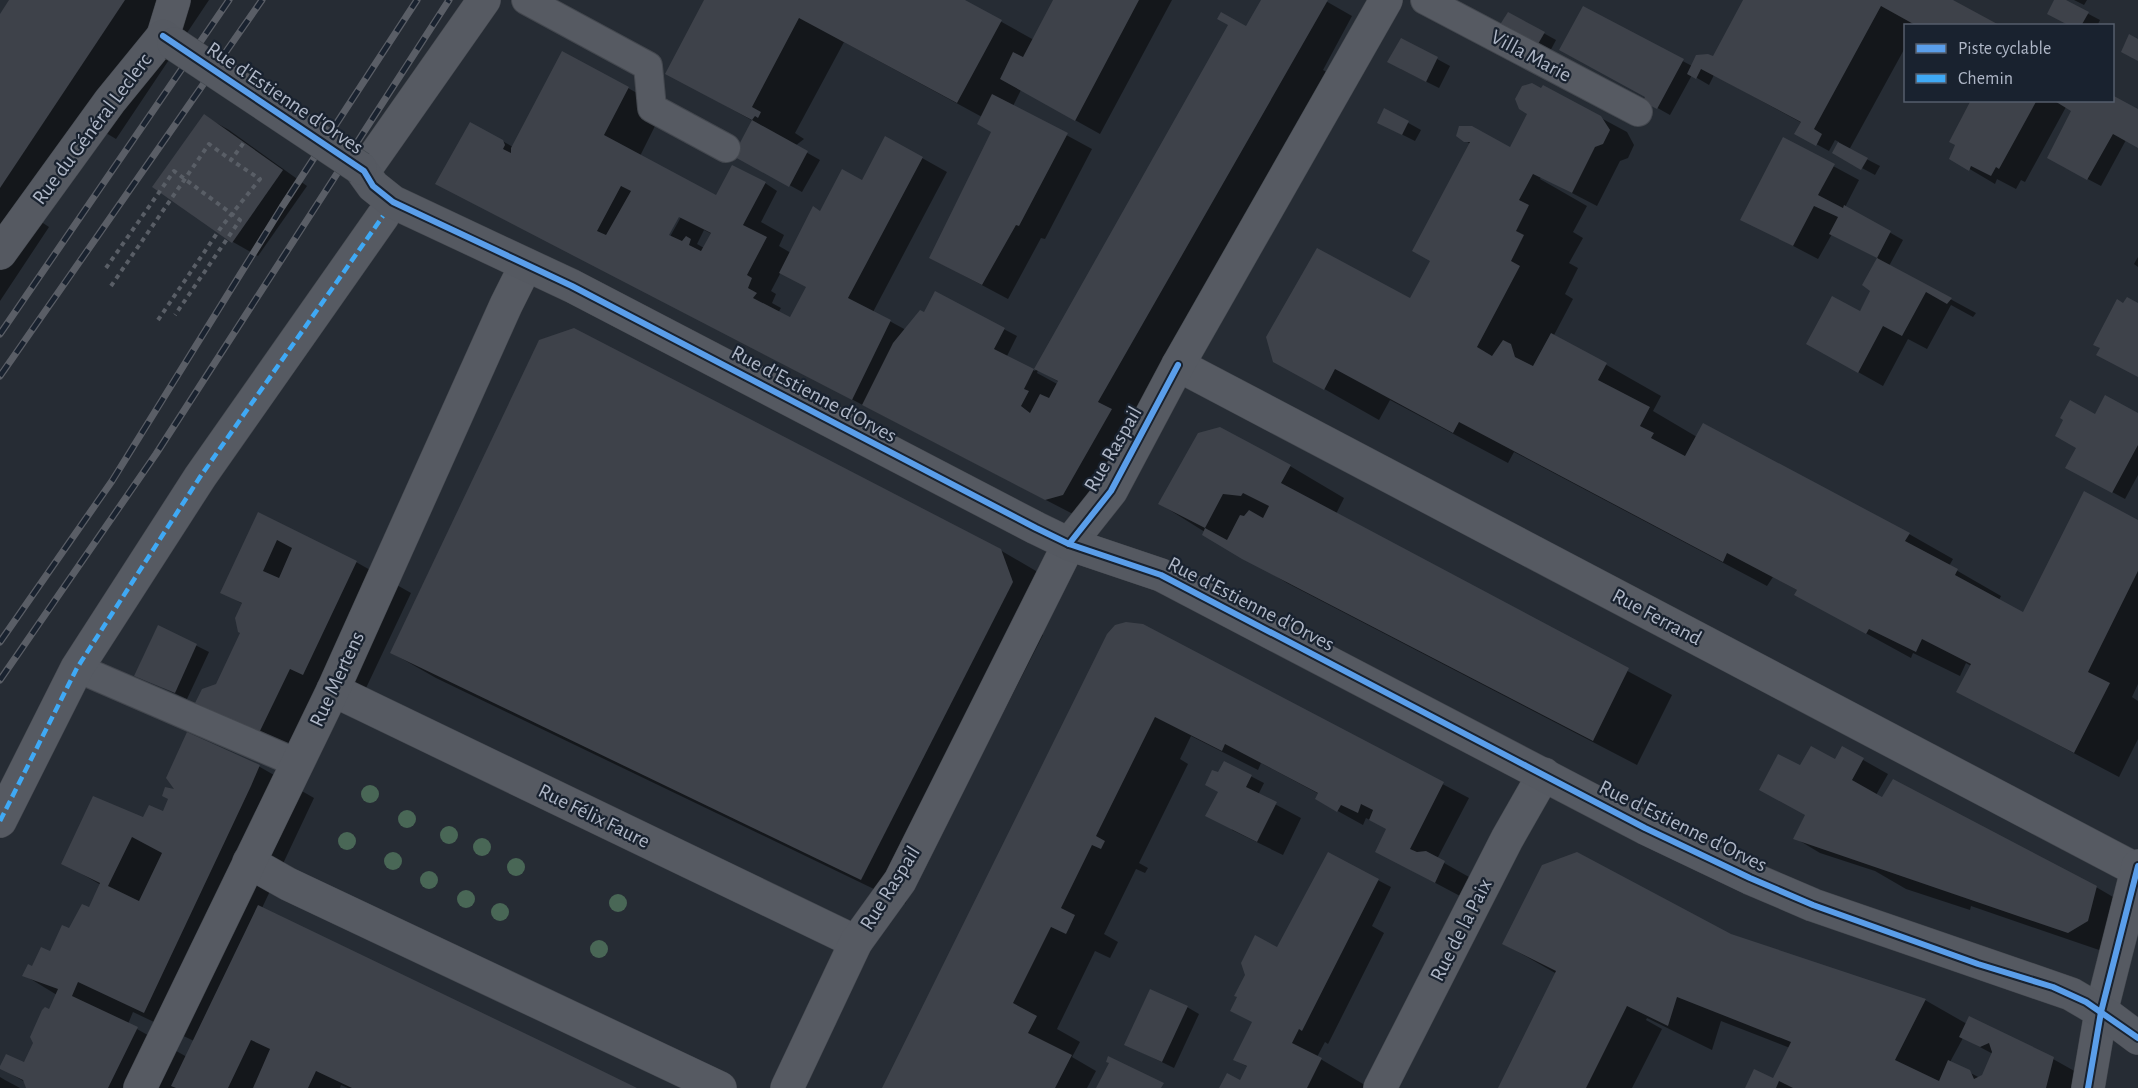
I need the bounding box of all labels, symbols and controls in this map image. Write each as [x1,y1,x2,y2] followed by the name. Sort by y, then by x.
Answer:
[1904,24,2114,102] legend
[1487,26,1575,86] street label: Villa Marie
[203,38,367,158] street label: Rue d'Estienne d'Orves
[1958,40,2051,58] text: Piste cyclable
[28,49,156,209] street label: Rue du Général Leclerc
[1958,70,2013,88] text: Chemin
[728,342,900,446] street label: Rue d'Estienne d'Orves
[1080,403,1146,495] street label: Rue Raspail
[1164,553,1338,655] street label: Rue d'Estienne d'Orves
[1609,585,1705,649] street label: Rue Ferrand
[306,628,368,730] street label: Rue Mertens
[1596,776,1770,876] street label: Rue d'Estienne d'Orves
[535,780,653,852] street label: Rue Félix Faure
[856,842,924,934] street label: Rue Raspail
[1426,875,1496,985] street label: Rue de la Paix

